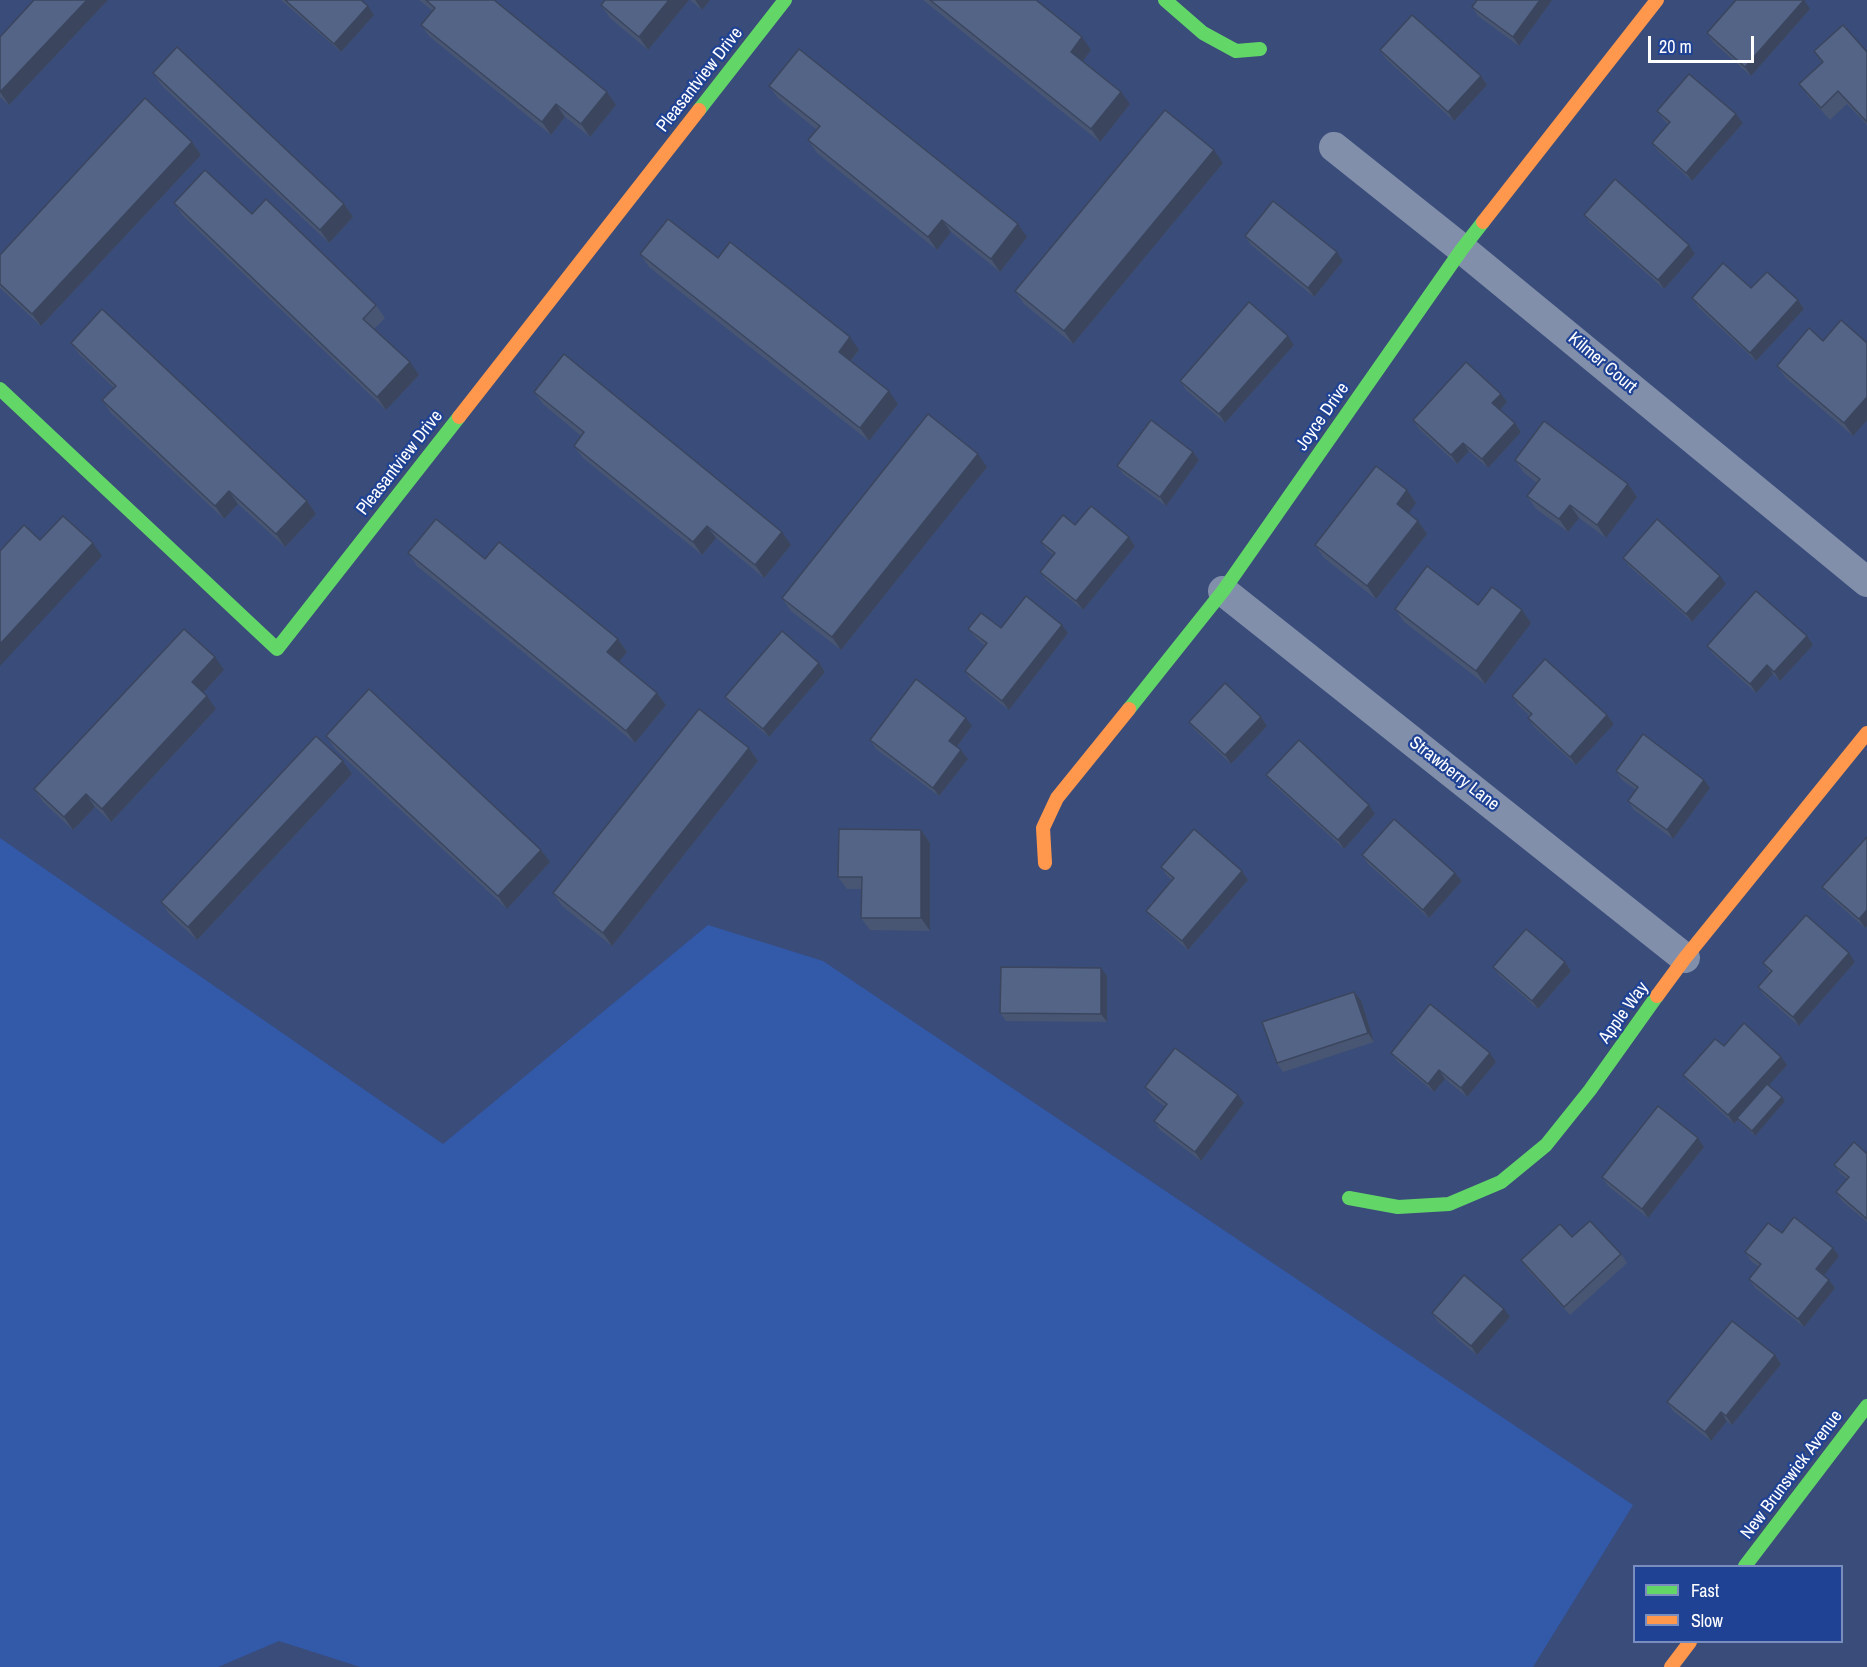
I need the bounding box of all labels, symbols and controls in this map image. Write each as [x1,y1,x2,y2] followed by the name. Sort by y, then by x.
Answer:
[652,23,748,137] street label: Pleasantview Drive
[1651,24,1758,62] scale bar
[1659,34,1692,59] text: 20 m
[1563,328,1641,398] street label: Kilmer Court
[1292,379,1354,455] street label: Joyce Drive
[352,406,448,520] street label: Pleasantview Drive
[1405,732,1503,816] street label: Strawberry Lane
[1594,978,1654,1048] street label: Apple Way
[1737,1406,1847,1544] street label: New Brunswick Avenue
[1633,1565,1843,1643] legend
[1691,1578,1719,1603] text: Fast
[1691,1608,1723,1633] text: Slow

